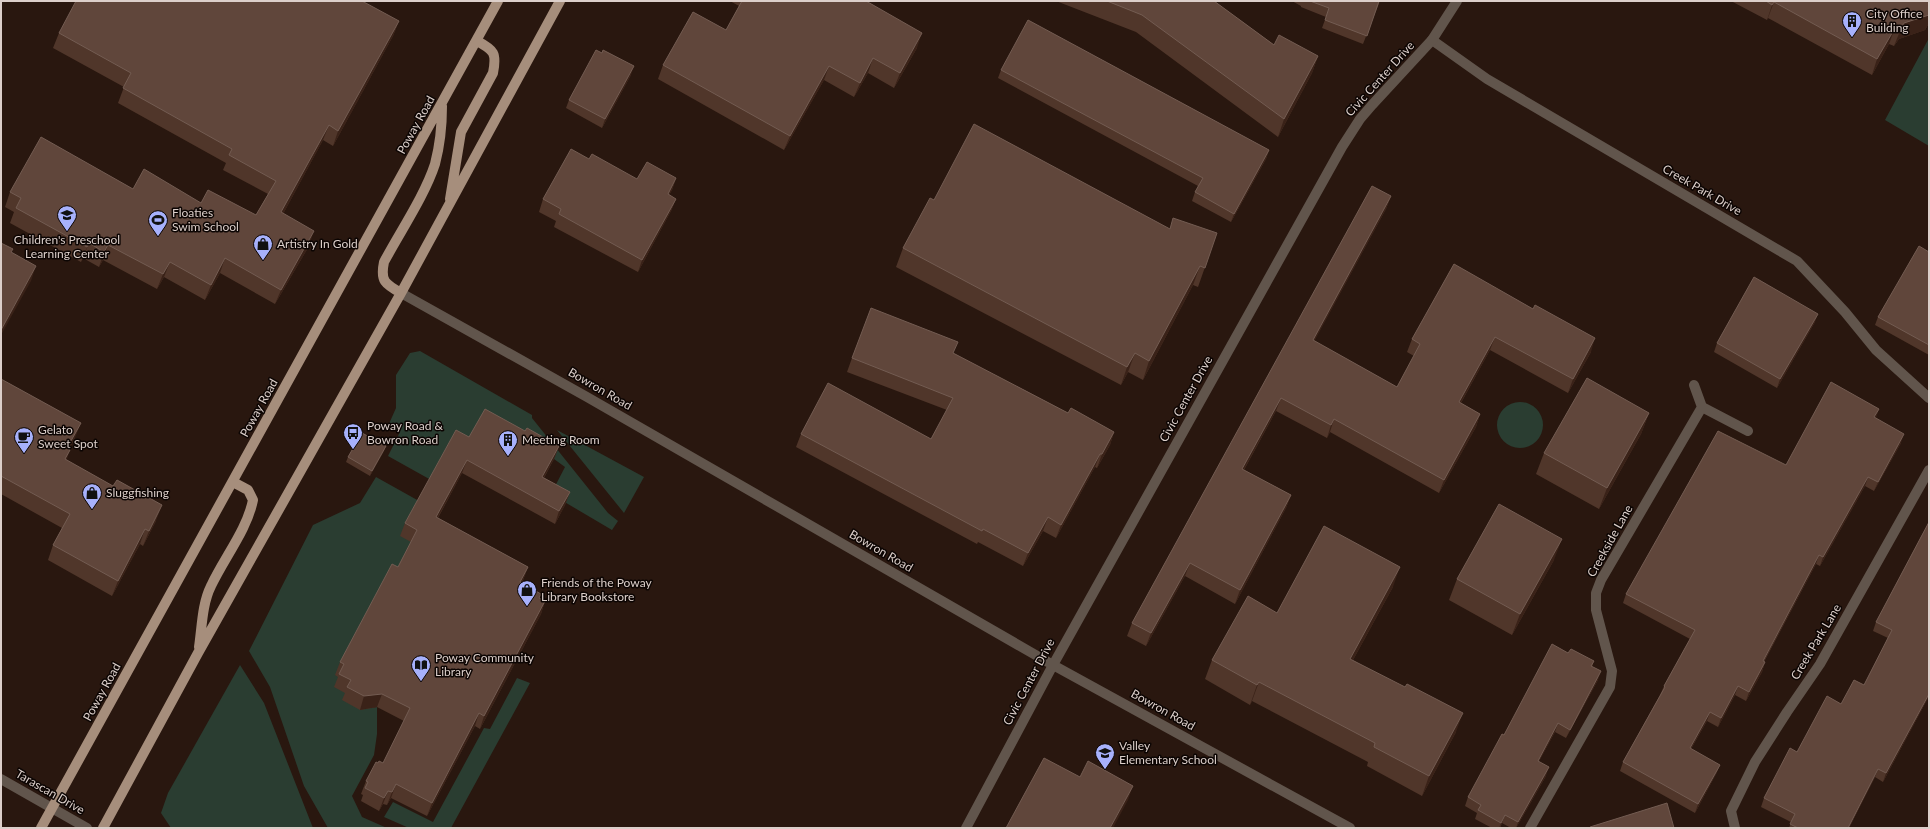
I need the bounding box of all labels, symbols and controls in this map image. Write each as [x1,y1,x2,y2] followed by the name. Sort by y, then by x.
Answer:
[1866,6,1922,35] place label: City Office Building
[1841,10,1863,38] building icon: City Office Building
[1342,38,1417,119] street label: Civic Center Drive
[393,93,438,157] street label: Poway Road
[1660,161,1745,218] street label: Creek Park Drive
[56,204,78,232] school or university icon: Children's Preschool Learning Center
[172,205,239,234] place label: Floaties Swim School
[147,209,169,237] sports icon: Floaties Swim School
[14,232,120,261] place label: Children's Preschool Learning Center
[252,233,274,261] shop icon: Artistry In Gold
[277,236,358,251] place label: Artistry In Gold
[1156,353,1215,444] street label: Civic Center Drive
[566,364,635,413] street label: Bowron Road
[236,376,281,440] street label: Poway Road
[367,418,443,447] place label: Poway Road & Bowron Road
[38,422,98,451] place label: Gelato Sweet Spot
[342,422,364,450] bus stop icon: Poway Road & Bowron Road
[13,426,35,454] cafe icon: Gelato Sweet Spot
[497,429,519,457] building icon: Meeting Room
[522,432,600,447] place label: Meeting Room
[81,482,103,510] shop icon: Sluggfishing
[106,485,169,500] place label: Sluggfishing
[1584,502,1636,579] street label: Creekside Lane
[847,526,916,575] street label: Bowron Road
[541,575,652,604] place label: Friends of the Poway Library Bookstore
[516,579,538,607] shop icon: Friends of the Poway Library Bookstore
[1787,601,1844,682] street label: Creek Park Lane
[999,636,1058,728] street label: Civic Center Drive
[435,650,535,679] place label: Poway Community Library
[410,654,432,682] library icon: Poway Community Library
[79,660,124,724] street label: Poway Road
[1129,686,1198,733] street label: Bowron Road
[1119,738,1217,767] place label: Valley Elementary School
[1094,742,1116,770] school or university icon: Valley Elementary School
[13,766,87,817] street label: Tarascan Drive

